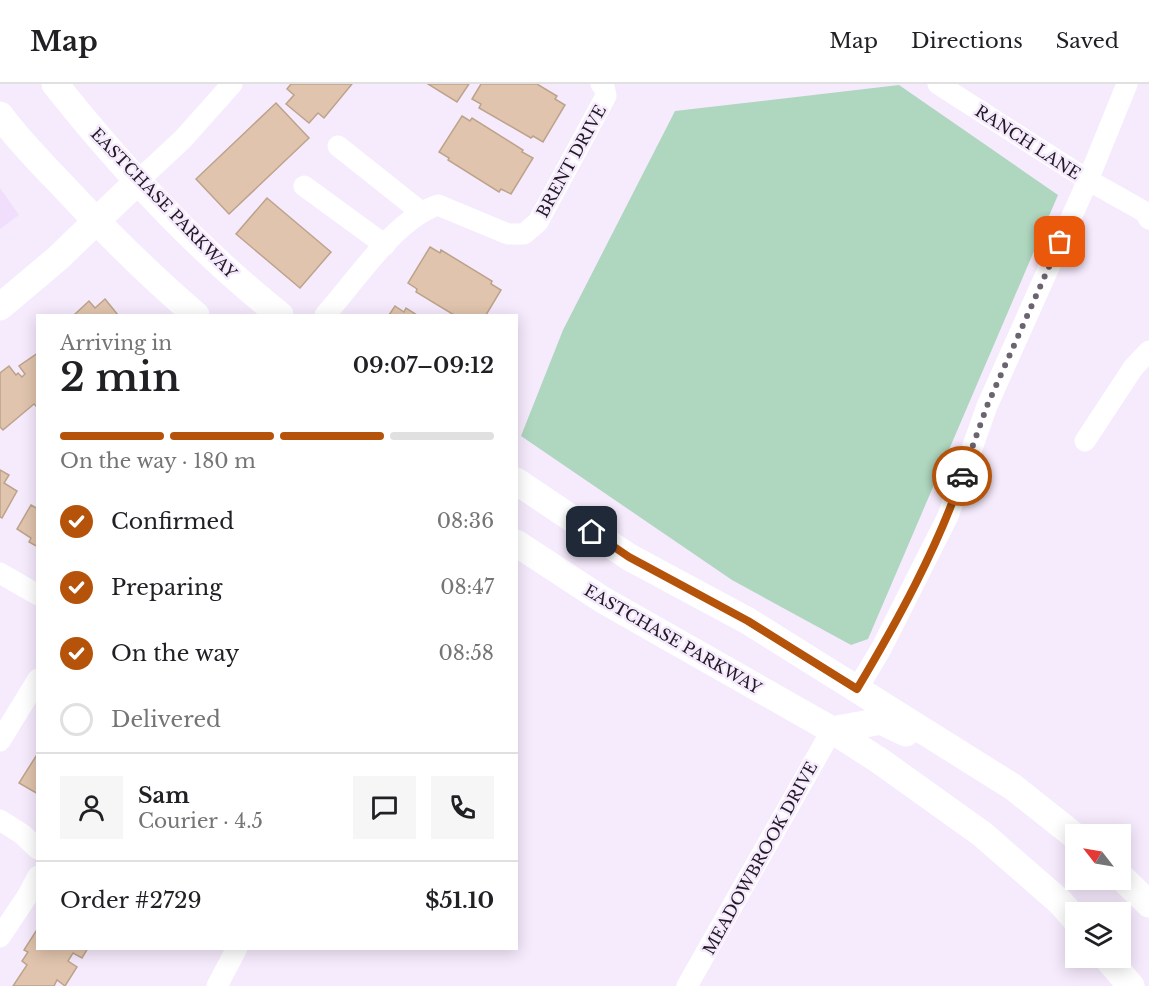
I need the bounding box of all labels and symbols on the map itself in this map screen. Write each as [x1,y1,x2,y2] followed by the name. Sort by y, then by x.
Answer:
[532,101,610,221] street label: BRENT DRIVE
[972,101,1084,183] street label: RANCH LANE
[87,124,241,283] street label: EASTCHASE PARKWAY
[1034,216,1085,267] pin
[932,446,992,506] courier
[566,506,617,557] pin
[581,580,765,698] street label: EASTCHASE PARKWAY
[699,758,821,958] street label: MEADOWBROOK DRIVE
[1065,824,1131,890] north arrow

